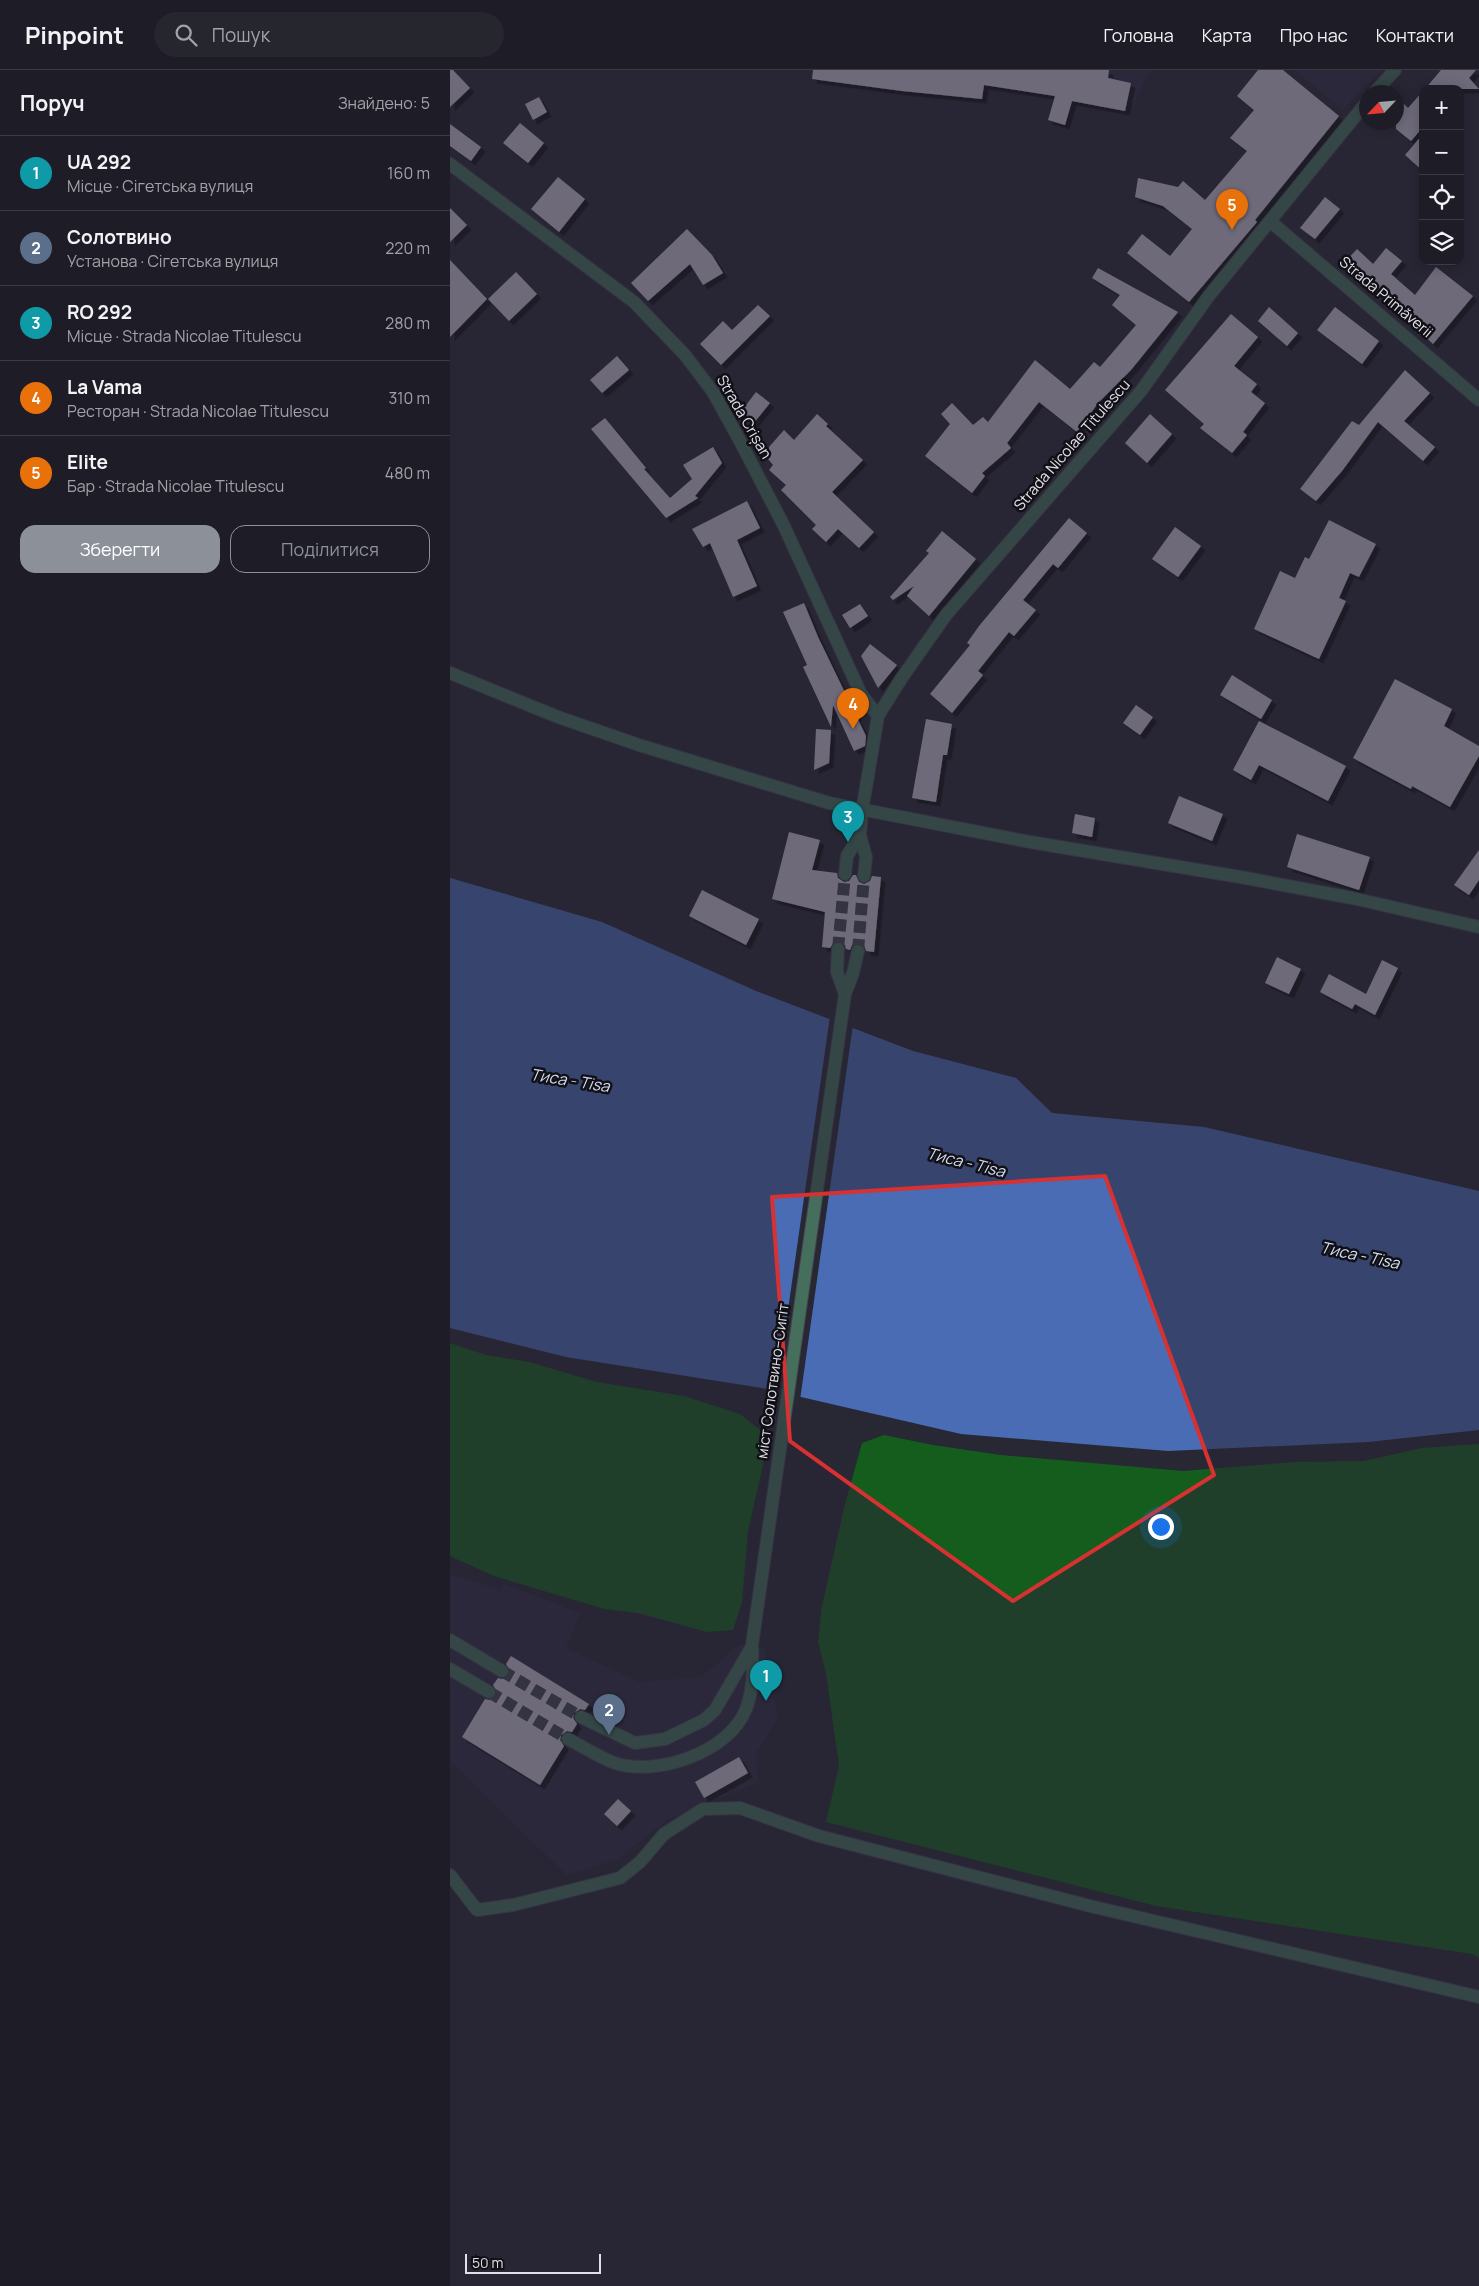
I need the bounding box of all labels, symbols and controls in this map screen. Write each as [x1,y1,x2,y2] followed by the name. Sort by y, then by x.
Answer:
[154,12,504,57] search box
[25,18,124,51] text: Pinpoint
[172,21,200,49] icon: search
[212,22,270,48] text: Пошук
[1104,23,1174,47] text: Головна
[1202,23,1252,47] text: Карта
[1280,23,1348,47] text: Про нас
[1376,23,1454,47] text: Контакти
[1359,85,1404,130] north arrow
[1419,85,1464,265] map controls
[1419,85,1464,130] button: +
[20,89,85,117] text: Поруч
[338,92,430,114] text: Знайдено: 5
[1419,130,1464,175] button: −
[67,149,131,175] text: UA 292
[32,162,40,184] text: 1
[387,162,430,184] text: 160 m
[67,175,253,197] text: Місце · Сігетська вулиця
[1419,175,1464,220] button: locate
[1216,189,1248,230] pin: 5
[1419,220,1464,265] button: layers
[67,224,172,250] text: Солотвино
[31,237,41,259] text: 2
[385,237,430,259] text: 220 m
[67,250,278,272] text: Установа · Сігетська вулиця
[1335,251,1438,342] street label: Strada Primăverii
[67,299,132,325] text: RO 292
[31,312,41,334] text: 3
[385,312,430,334] text: 280 m
[67,325,301,347] text: Місце · Strada Nicolae Titulescu
[712,371,777,463] street label: Strada Crișan
[67,374,142,400] text: La Vama
[1009,374,1135,515] street label: Strada Nicolae Titulescu
[31,387,41,409] text: 4
[388,387,430,409] text: 310 m
[67,400,329,422] text: Ресторан · Strada Nicolae Titulescu
[67,449,108,475] text: Elite
[31,462,41,484] text: 5
[385,462,430,484] text: 480 m
[67,475,284,497] text: Бар · Strada Nicolae Titulescu
[20,525,220,573] button: Зберегти
[230,525,430,573] button: Поділитися
[837,688,869,729] pin: 4
[832,801,864,842] pin: 3
[529,1063,612,1097] water label: Тиса - Tisa
[925,1142,1009,1183] water label: Тиса - Tisa
[1319,1236,1403,1274] water label: Тиса - Tisa
[751,1301,794,1460] street label: міст Солотвино–Сигіт
[1148,1514,1174,1540] your location
[750,1660,782,1701] pin: 1
[593,1694,625,1735] pin: 2
[465,2251,601,2274] scale bar
[472,2253,503,2272] text: 50 m

